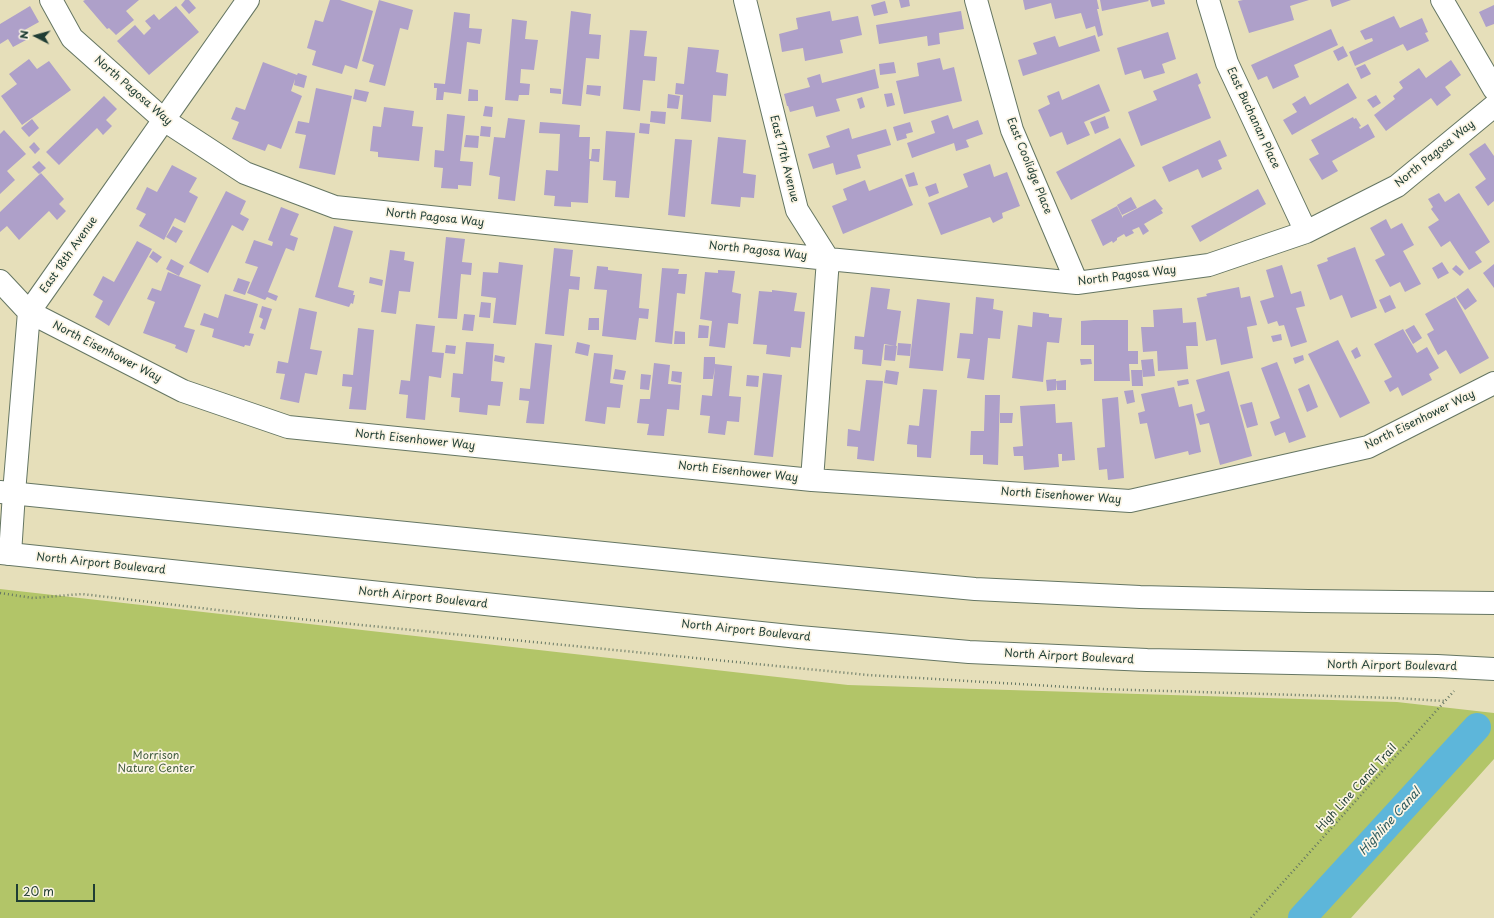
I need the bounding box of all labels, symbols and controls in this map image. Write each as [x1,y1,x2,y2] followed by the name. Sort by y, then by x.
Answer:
[16,16,56,56] north arrow
[15,29,32,40] text: N
[91,54,175,128] street label: North Pagosa Way
[1224,65,1282,171] street label: East Buchanan Place
[767,114,801,204] street label: East 17th Avenue
[1004,116,1054,216] street label: East Coolidge Place
[1392,118,1478,190] street label: North Pagosa Way
[385,206,485,230] street label: North Pagosa Way
[38,214,100,296] street label: East 18th Avenue
[708,239,808,263] street label: North Pagosa Way
[1077,263,1177,289] street label: North Pagosa Way
[50,319,164,385] street label: North Eisenhower Way
[1363,388,1477,452] street label: North Eisenhower Way
[354,427,476,453] street label: North Eisenhower Way
[677,459,799,485] street label: North Eisenhower Way
[1000,485,1122,507] street label: North Eisenhower Way
[36,551,166,577] street label: North Airport Boulevard
[358,585,488,611] street label: North Airport Boulevard
[681,618,811,644] street label: North Airport Boulevard
[1004,647,1134,667] street label: North Airport Boulevard
[1327,658,1457,674] street label: North Airport Boulevard
[1314,742,1400,834] street label: High Line Canal Trail
[118,749,194,775] park label: Morrison Nature Center
[1356,786,1424,858] water label: Highline Canal
[18,876,97,902] scale bar
[23,882,54,900] text: 20 m

